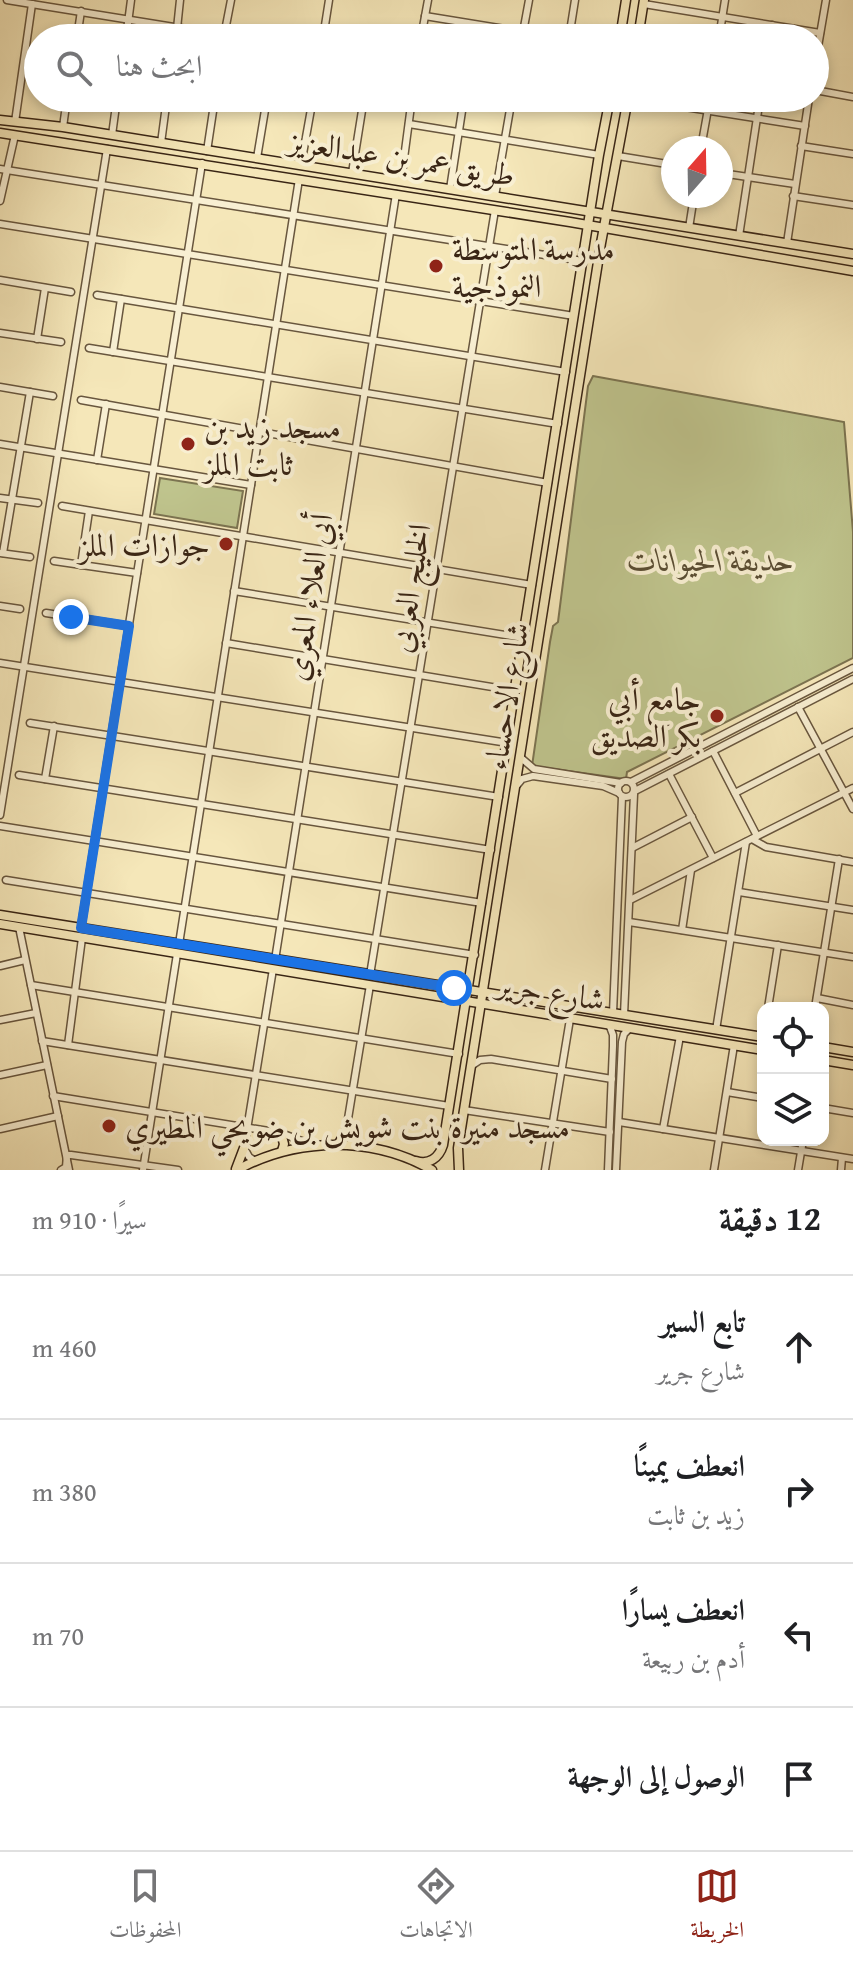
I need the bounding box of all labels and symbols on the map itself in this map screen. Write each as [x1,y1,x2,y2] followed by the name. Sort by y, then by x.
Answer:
[283,115,518,198] street label: طريق عمر بن عبدالعزيز
[661,136,733,208] north arrow
[452,225,615,309] place label: مدرسة المتوسطة النموذجية
[427,257,445,275] marker: مدرسة المتوسطة النموذجية
[201,403,341,487] place label: مسجد زيد بن ثابت الملز
[179,435,197,453] marker: مسجد زيد بن ثابت الملز
[272,509,347,685] street label: أبي العلاء المعري
[376,520,447,657] street label: الخليج العربي
[76,521,210,568] place label: جوازات الملز
[217,535,235,553] marker: جوازات الملز
[627,536,795,583] park label: حديقة الحيوانات
[53,599,89,635] route end
[471,619,545,774] street label: شارع الاحساء
[590,675,701,759] place label: جامع أبي بكر الصديق
[708,707,726,725] marker: جامع أبي بكر الصديق
[490,959,608,1027] street label: شارع جرير
[436,970,472,1006] route start
[125,1103,570,1157] place label: مسجد منيرة بنت شويش بن ضويحي المطيري
[100,1117,118,1135] marker: مسجد منيرة بنت شويش بن ضويحي المطيري

